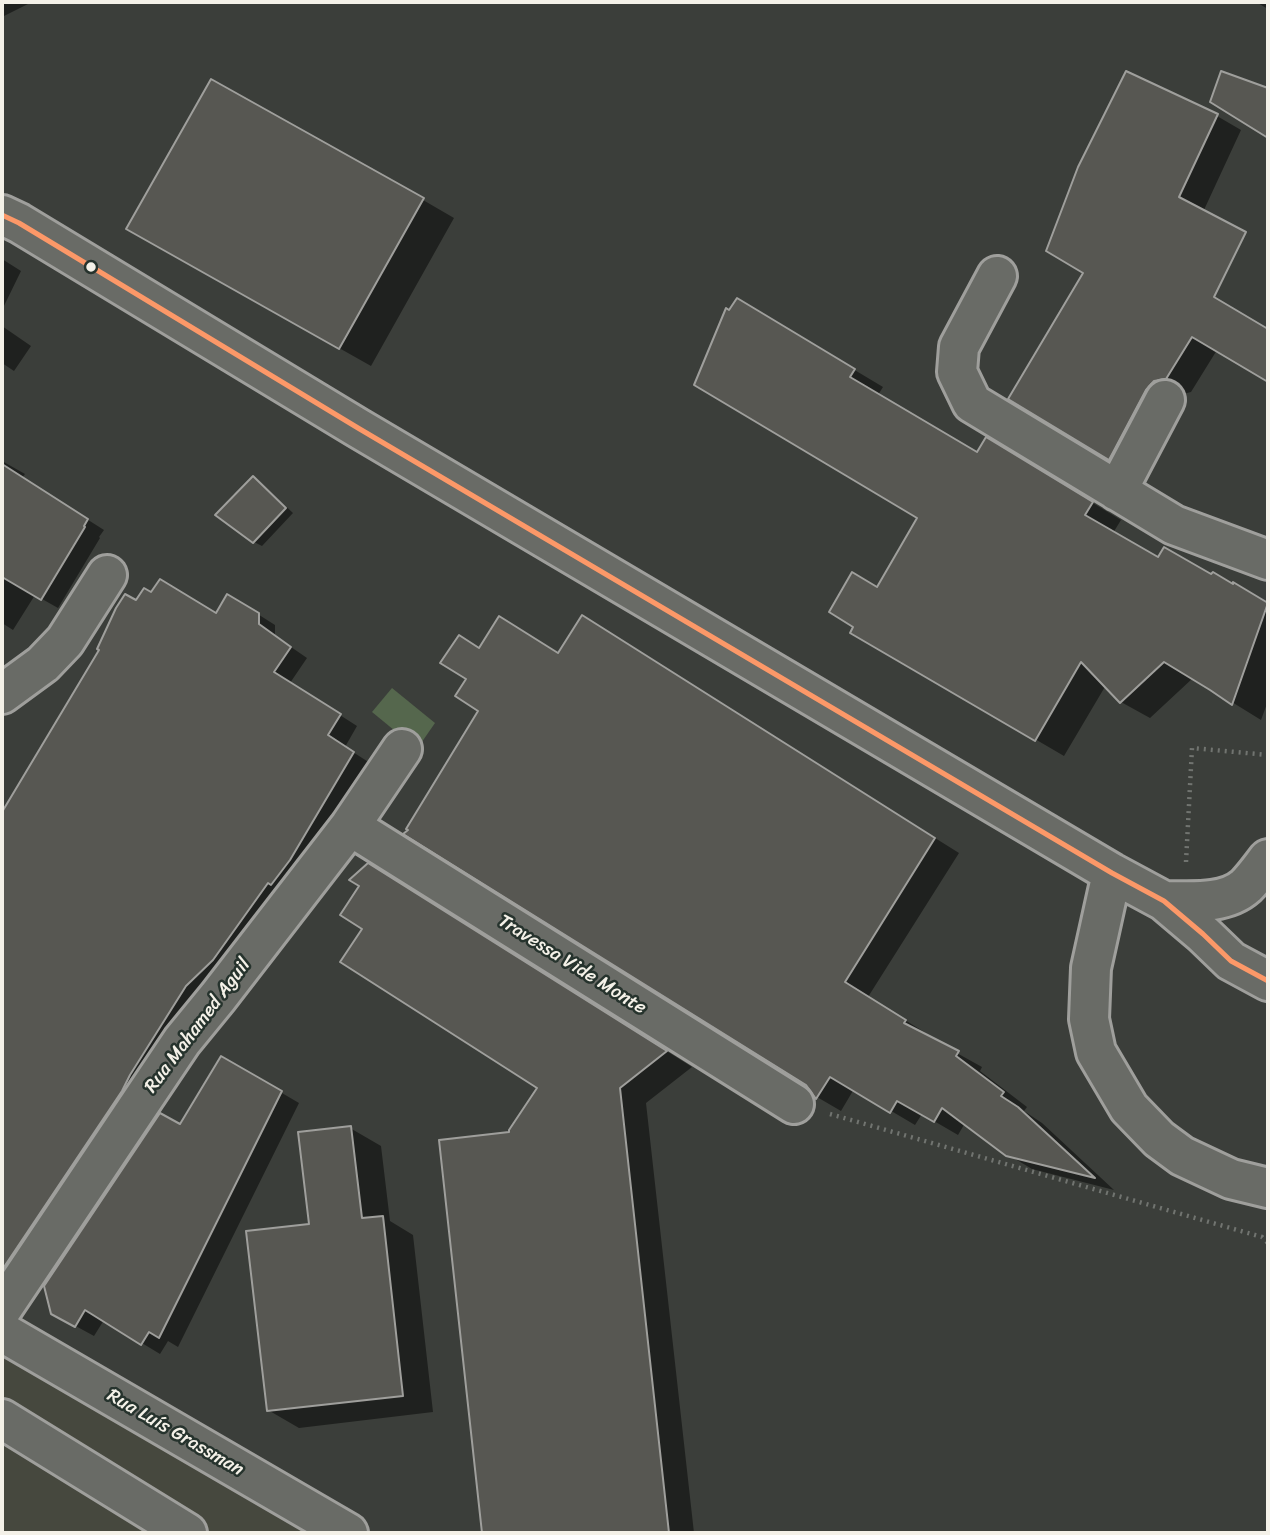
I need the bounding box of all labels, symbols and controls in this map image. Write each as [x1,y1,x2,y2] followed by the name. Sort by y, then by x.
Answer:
[84,260,98,274] unlabelled marker
[494,910,650,1020] street label: Travessa Vide Monte
[140,954,256,1098] street label: Rua Mahamed Aguil
[103,1385,247,1481] street label: Rua Luís Grassman

